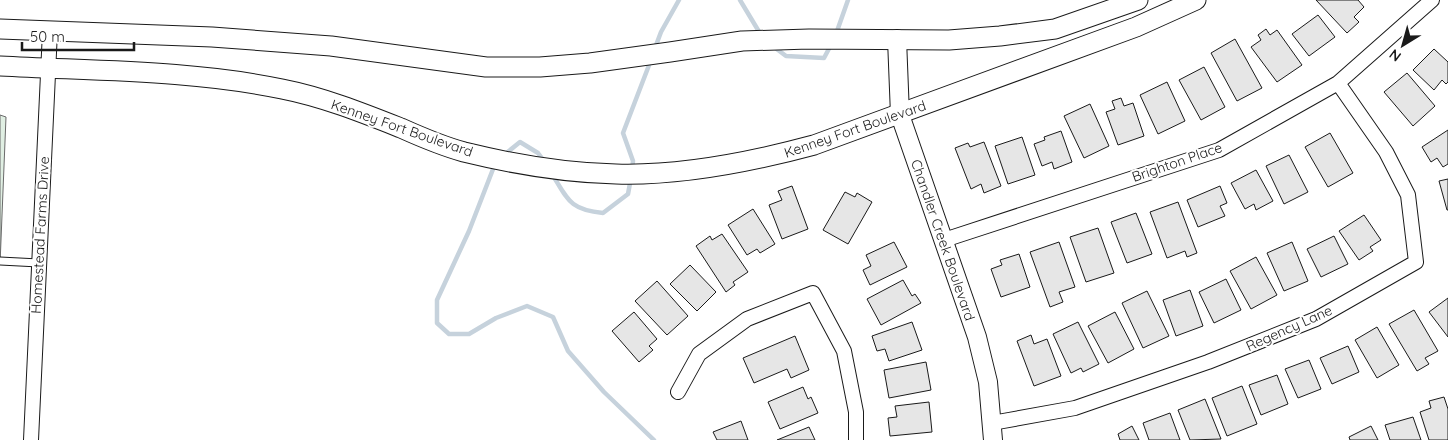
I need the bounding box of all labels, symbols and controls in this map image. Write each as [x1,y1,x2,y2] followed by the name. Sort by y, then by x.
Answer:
[22,20,135,52] scale bar
[1378,20,1428,70] north arrow
[30,27,65,46] text: 50 m
[1386,45,1405,66] text: N
[329,95,475,161] street label: Kenney Fort Boulevard
[782,96,928,162] street label: Kenney Fort Boulevard
[1129,138,1225,186] street label: Brighton Place
[27,156,53,314] street label: Homestead Farms Drive
[907,157,979,323] street label: Chandler Creek Boulevard
[1243,301,1335,355] street label: Regency Lane

